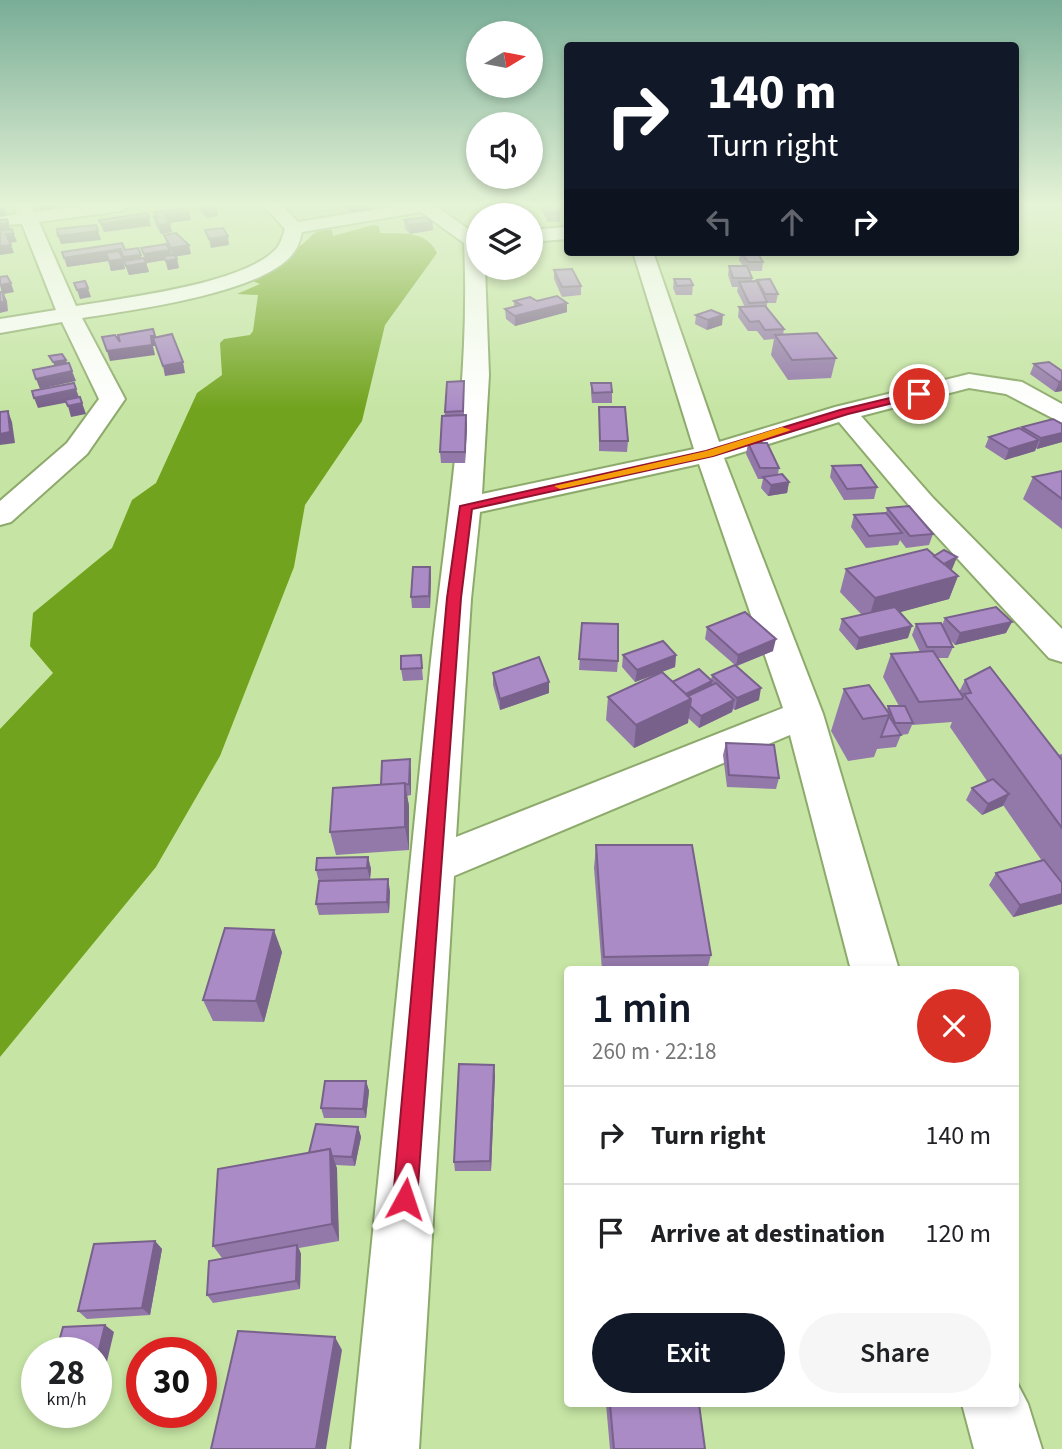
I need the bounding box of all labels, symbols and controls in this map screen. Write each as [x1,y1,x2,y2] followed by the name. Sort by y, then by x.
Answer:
[466,21,542,98] north arrow
[466,21,543,280] map controls
[707,58,836,128] text: 140 m
[592,70,683,161] icon: right
[466,112,543,189] button: sound
[707,123,838,169] text: Turn right
[466,203,543,280] button: layers
[700,203,738,241] icon: left
[773,203,811,241] icon: ahead
[846,203,884,241] icon: right
[889,364,949,424] pin
[900,375,938,413] icon: arrive
[592,979,692,1039] text: 1 min
[917,989,991,1063] button: close
[592,1035,716,1068] text: 260 m · 22:18
[592,1116,630,1154] icon: right
[651,1117,766,1154] text: Turn right
[925,1117,991,1154] text: 140 m
[368,1162,442,1236] position arrow
[592,1214,630,1252] icon: arrive
[651,1215,885,1252] text: Arrive at destination
[925,1215,991,1252] text: 120 m
[592,1313,785,1393] button: Exit
[799,1313,991,1393] button: Share
[126,1337,217,1428] speed limit sign: 30
[48,1348,85,1398] text: 28
[47,1387,86,1412] text: km/h

